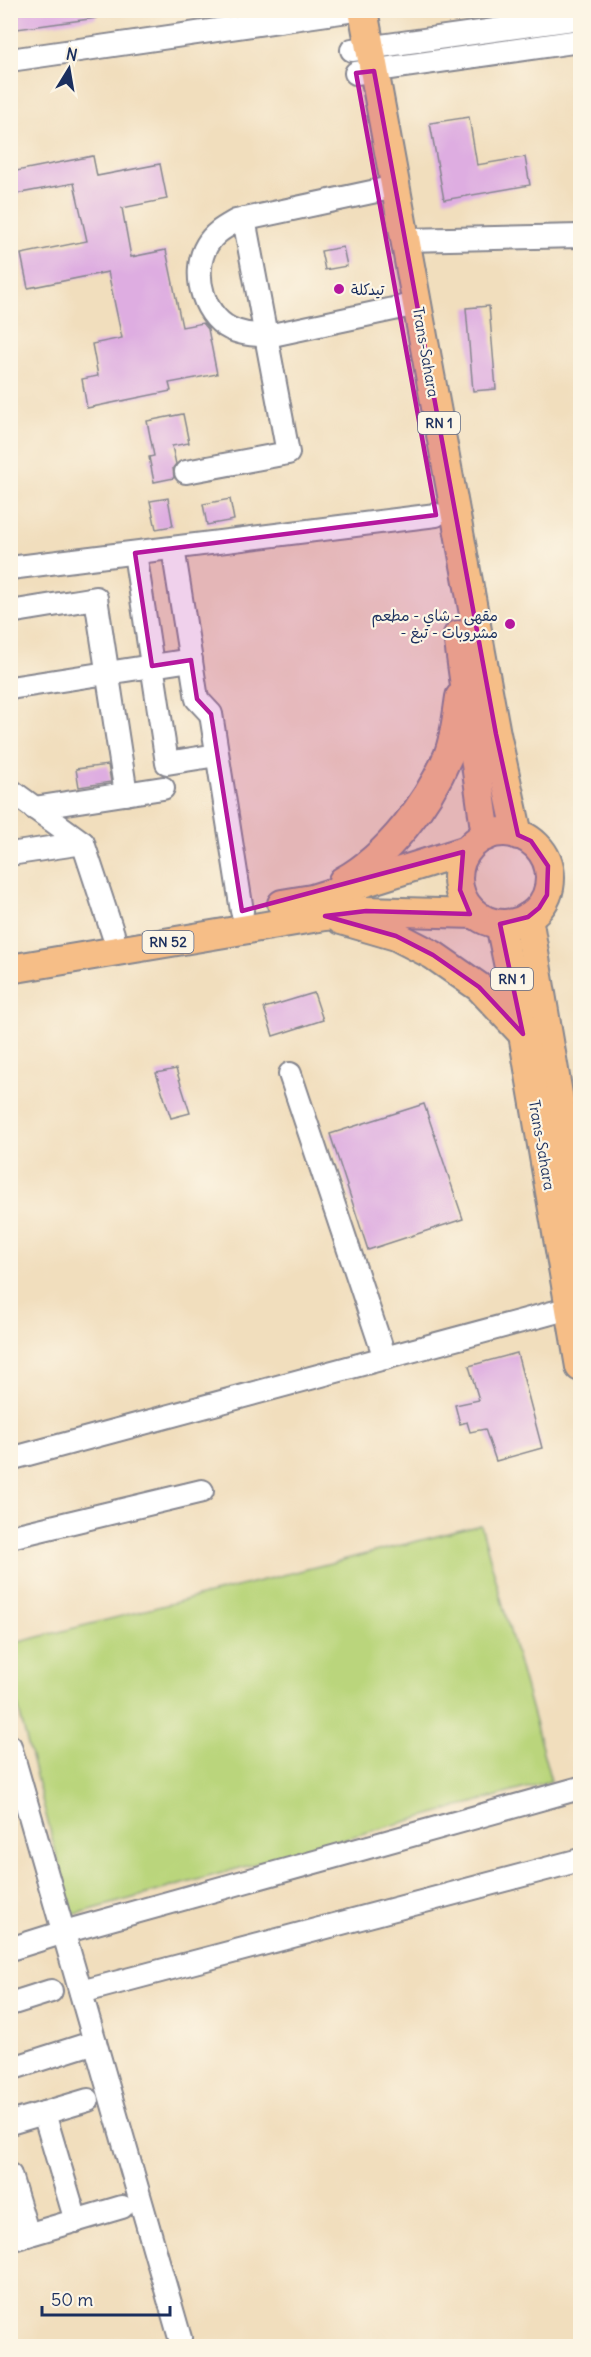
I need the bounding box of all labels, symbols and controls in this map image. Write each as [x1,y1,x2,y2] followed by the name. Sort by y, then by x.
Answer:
[39,39,99,99] north arrow
[65,43,79,65] text: N
[351,280,385,299] place label: تيدكلة
[332,282,346,296] marker: تيدكلة
[409,305,443,399] street label: Trans-Sahara
[418,412,460,434] road number: RN 1
[372,606,498,644] place label: مقهى - شاي - مطعم - مشروبات - تبغ
[503,617,517,631] marker: مقهى - شاي - مطعم - مشروبات - تبغ
[142,931,194,953] road number: RN 52
[491,968,533,990] road number: RN 1
[525,1098,559,1192] street label: Trans-Sahara
[42,2279,170,2317] scale bar
[51,2288,93,2311] text: 50 m

